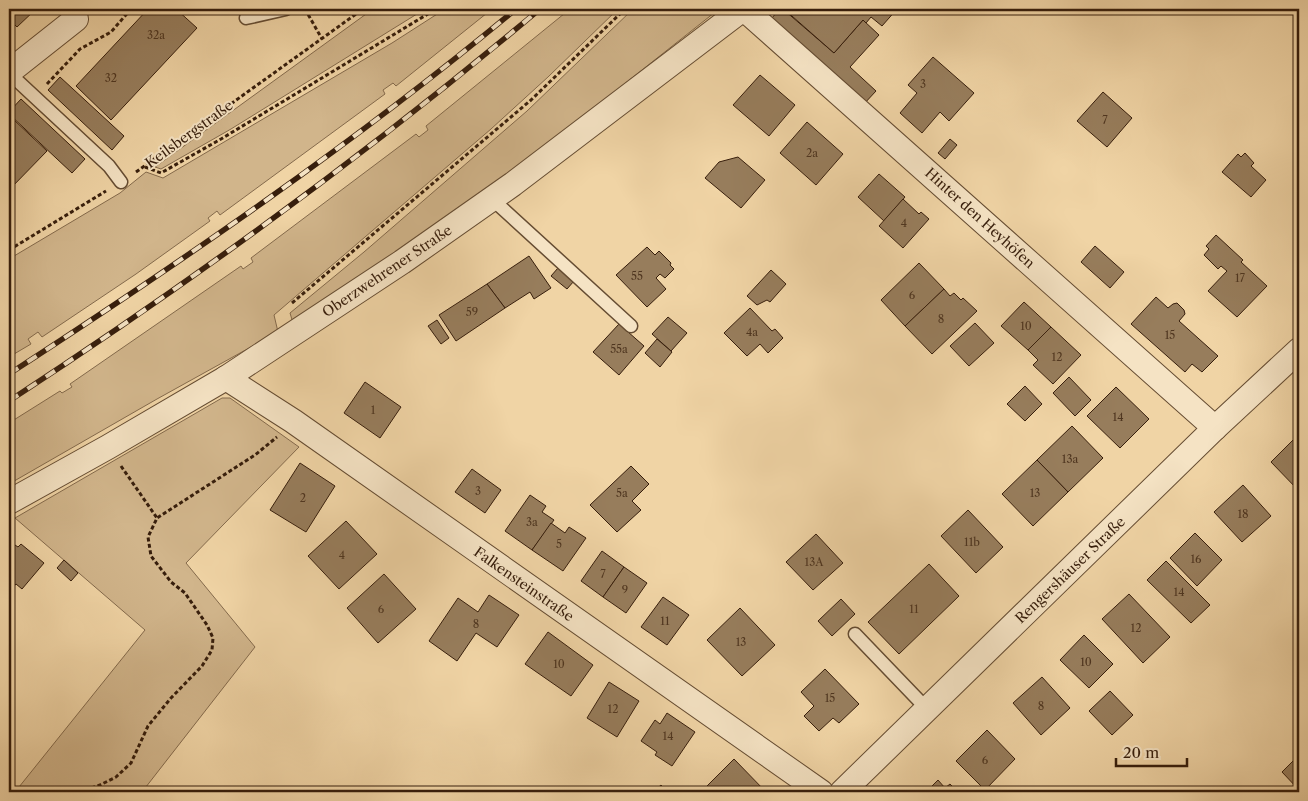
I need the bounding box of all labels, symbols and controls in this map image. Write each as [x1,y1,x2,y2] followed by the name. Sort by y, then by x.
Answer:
[147,28,165,42] house number: 32a
[105,71,117,85] house number: 32
[920,77,926,91] house number: 3
[142,96,237,172] street label: Keilsbergstraße
[1102,113,1108,127] house number: 7
[806,146,818,160] house number: 2a
[921,164,1039,272] street label: Hinter den Heyhöfen
[901,216,907,230] house number: 4
[319,221,455,321] street label: Oberzwehrener Straße
[631,269,643,283] house number: 55
[1235,271,1246,285] house number: 17
[909,288,916,302] house number: 6
[466,305,478,319] house number: 59
[938,312,944,326] house number: 8
[1020,319,1032,333] house number: 10
[746,325,758,339] house number: 4a
[1165,328,1175,342] house number: 15
[610,342,628,356] house number: 55a
[1052,350,1062,364] house number: 12
[371,403,376,417] house number: 1
[1113,410,1123,424] house number: 14
[1062,452,1078,466] house number: 13a
[475,484,481,498] house number: 3
[616,486,628,500] house number: 5a
[1030,486,1040,500] house number: 13
[300,491,306,505] house number: 2
[1237,507,1249,521] house number: 18
[1011,513,1129,627] street label: Rengershäuser Straße
[526,515,538,529] house number: 3a
[964,535,980,549] house number: 11b
[556,537,562,551] house number: 5
[471,543,578,625] street label: Falkensteinstraße
[339,548,345,562] house number: 4
[1190,552,1202,566] house number: 16
[805,555,824,569] house number: 13A
[600,567,606,581] house number: 7
[622,583,628,597] house number: 9
[1174,585,1184,599] house number: 14
[378,602,385,616] house number: 6
[909,602,919,616] house number: 11
[660,614,670,628] house number: 11
[473,617,479,631] house number: 8
[1131,621,1141,635] house number: 12
[736,635,746,649] house number: 13
[1080,655,1092,669] house number: 10
[553,657,565,671] house number: 10
[825,691,835,705] house number: 15
[1038,699,1044,713] house number: 8
[608,702,618,716] house number: 12
[663,729,673,743] house number: 14
[1116,736,1187,768] scale bar
[1123,743,1159,762] text: 20 m
[982,753,989,767] house number: 6

